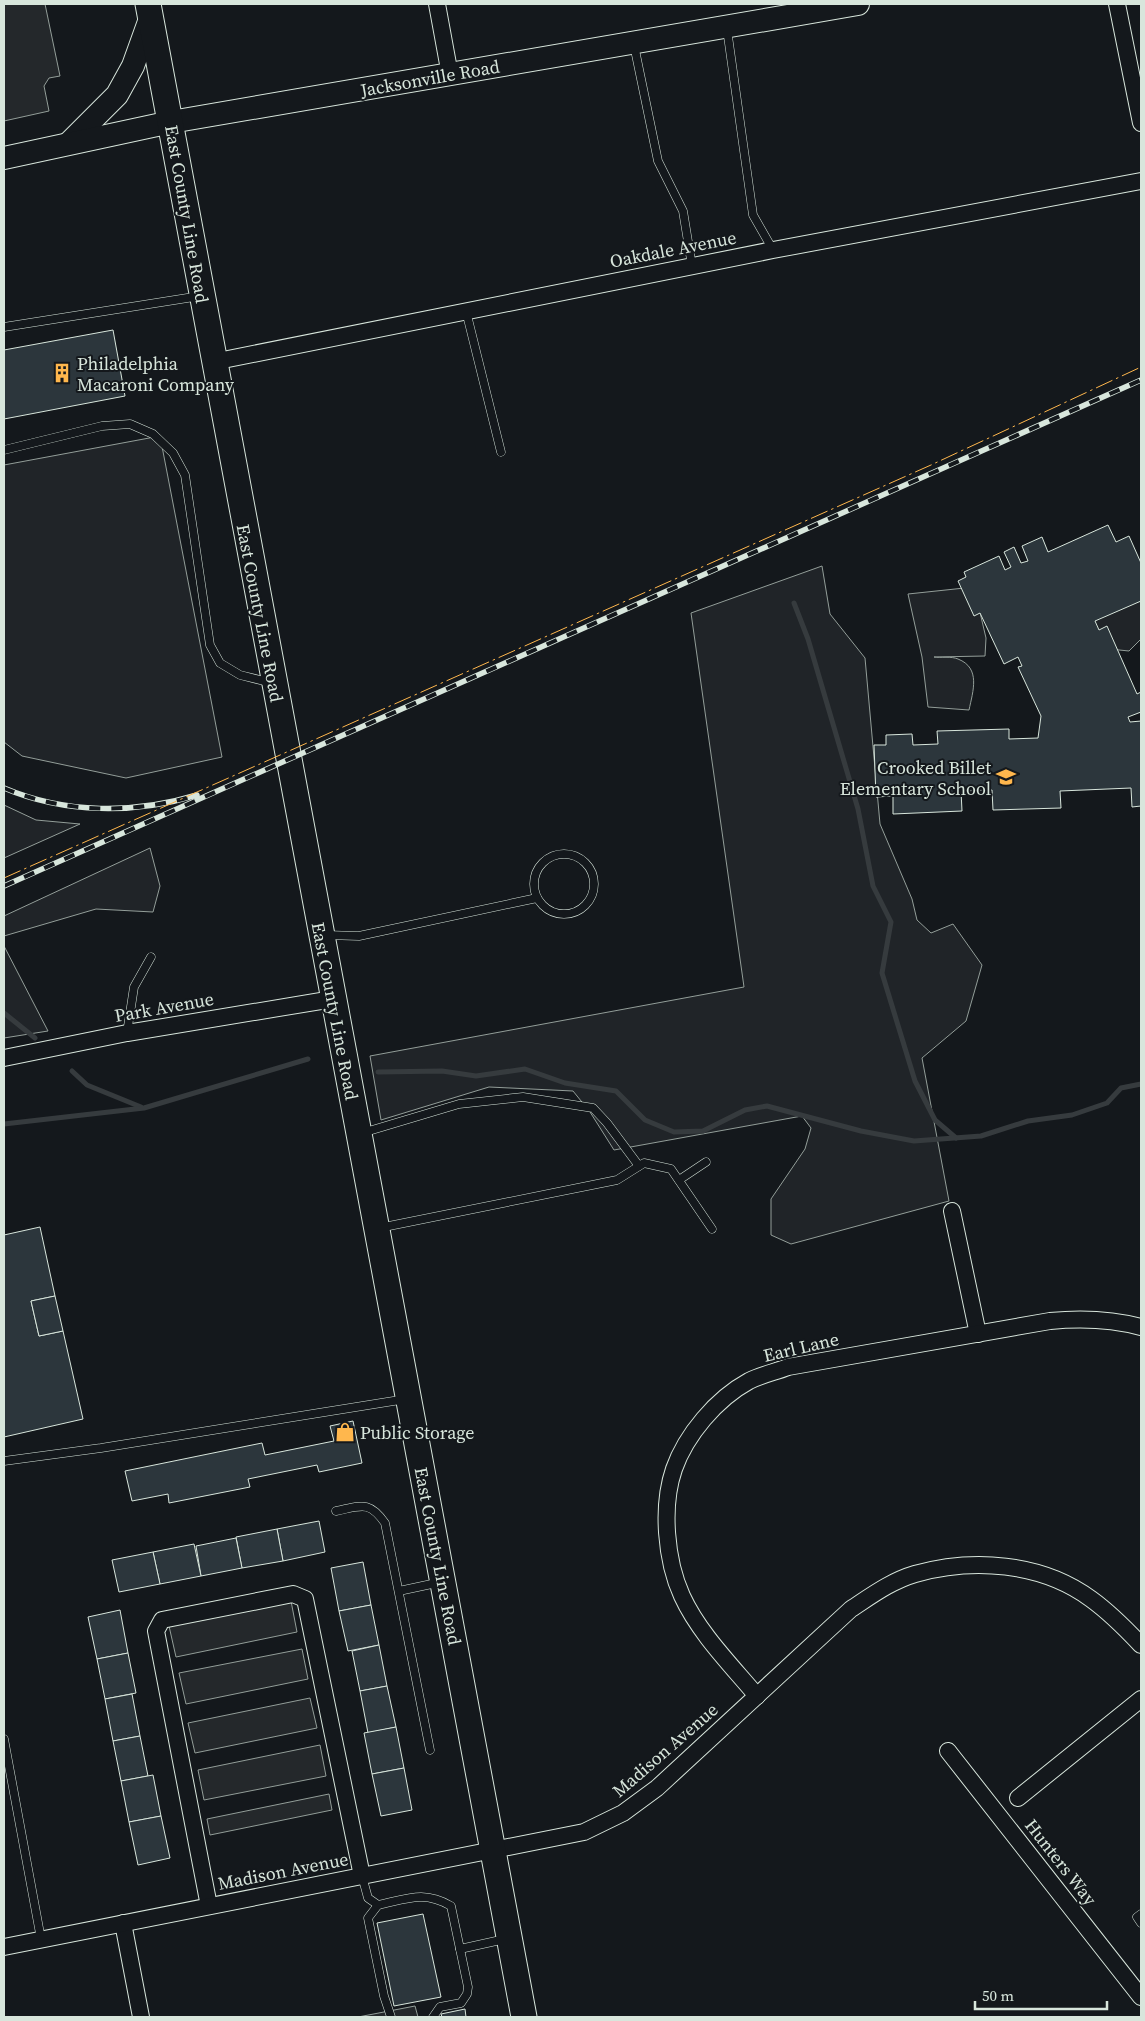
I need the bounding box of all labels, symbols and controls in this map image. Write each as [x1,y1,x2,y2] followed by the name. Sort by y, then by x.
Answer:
[357,53,502,103] street label: Jacksonville Road
[159,123,215,305] street label: East County Line Road
[608,224,738,274] street label: Oakdale Avenue
[77,351,235,397] place label: Philadelphia Macaroni Company
[51,362,73,384] building icon: Philadelphia Macaroni Company
[230,522,290,704] street label: East County Line Road
[840,755,991,801] place label: Crooked Billet Elementary School
[995,766,1017,788] school or university icon: Crooked Billet Elementary School
[305,920,365,1102] street label: East County Line Road
[112,986,216,1028] street label: Park Avenue
[761,1326,841,1368] street label: Earl Lane
[360,1420,475,1445] place label: Public Storage
[334,1421,356,1443] shop icon: Public Storage
[408,1465,468,1647] street label: East County Line Road
[607,1697,723,1803] street label: Madison Avenue
[1019,1814,1103,1911] street label: Hunters Way
[216,1846,350,1896] street label: Madison Avenue
[975,1978,1108,2010] scale bar
[982,1985,1014,2006] text: 50 m

